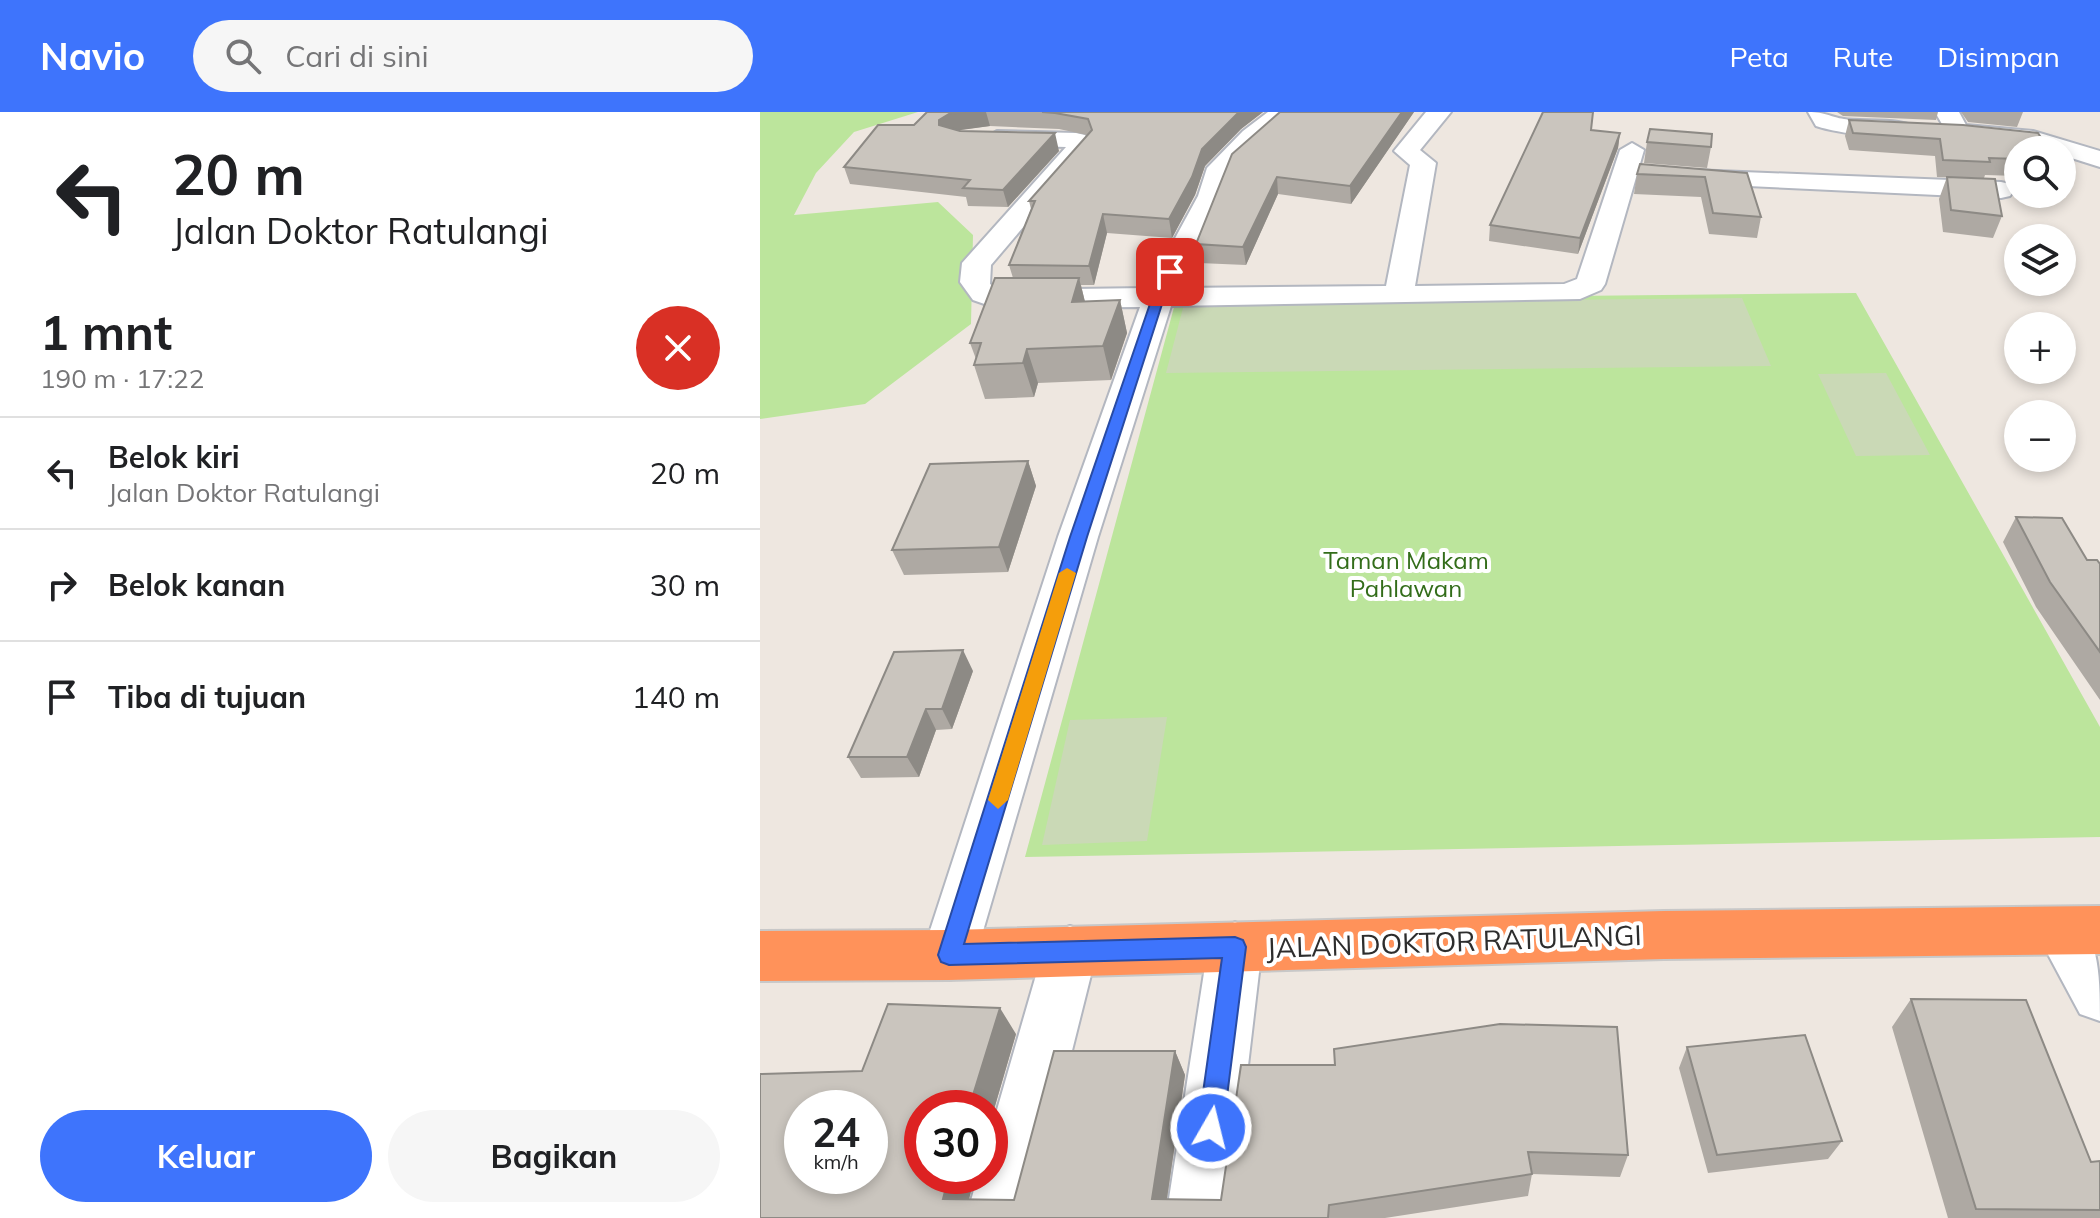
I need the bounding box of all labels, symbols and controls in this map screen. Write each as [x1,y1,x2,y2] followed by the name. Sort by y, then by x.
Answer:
[193,20,753,92] search box
[40,32,145,80] text: Navio
[221,34,265,78] icon: search
[285,37,429,75] text: Cari di sini
[1729,39,1789,74] text: Peta
[1833,39,1893,74] text: Rute
[1937,39,2060,74] text: Disimpan
[2004,136,2076,472] map controls
[2004,136,2076,208] button: search
[172,139,305,209] text: 20 m
[40,144,144,248] icon: left
[172,208,548,253] text: Jalan Doktor Ratulangi
[2004,224,2076,296] button: layers
[1136,238,1204,306] pin
[1148,250,1192,294] icon: arrive
[40,302,172,362] text: 1 mnt
[636,306,720,390] button: close
[2004,312,2076,384] button: +
[40,362,204,395] text: 190 m · 17:22
[2004,400,2076,472] button: −
[108,438,240,476] text: Belok kiri
[40,451,84,495] icon: left
[650,454,720,492] text: 20 m
[108,476,380,509] text: Jalan Doktor Ratulangi
[1323,545,1489,603] park label: Taman Makam Pahlawan
[40,563,84,607] icon: right
[108,566,285,604] text: Belok kanan
[650,566,720,604] text: 30 m
[40,675,84,719] icon: arrive
[108,678,306,716] text: Tiba di tujuan
[632,678,720,716] text: 140 m
[1266,917,1642,965] street label: JALAN DOKTOR RATULANGI
[1169,1086,1253,1170] position arrow
[904,1090,1008,1194] speed limit sign: 30
[812,1107,860,1157] text: 24
[40,1110,372,1202] button: Keluar
[388,1110,720,1202] button: Bagikan
[813,1149,859,1174] text: km/h

